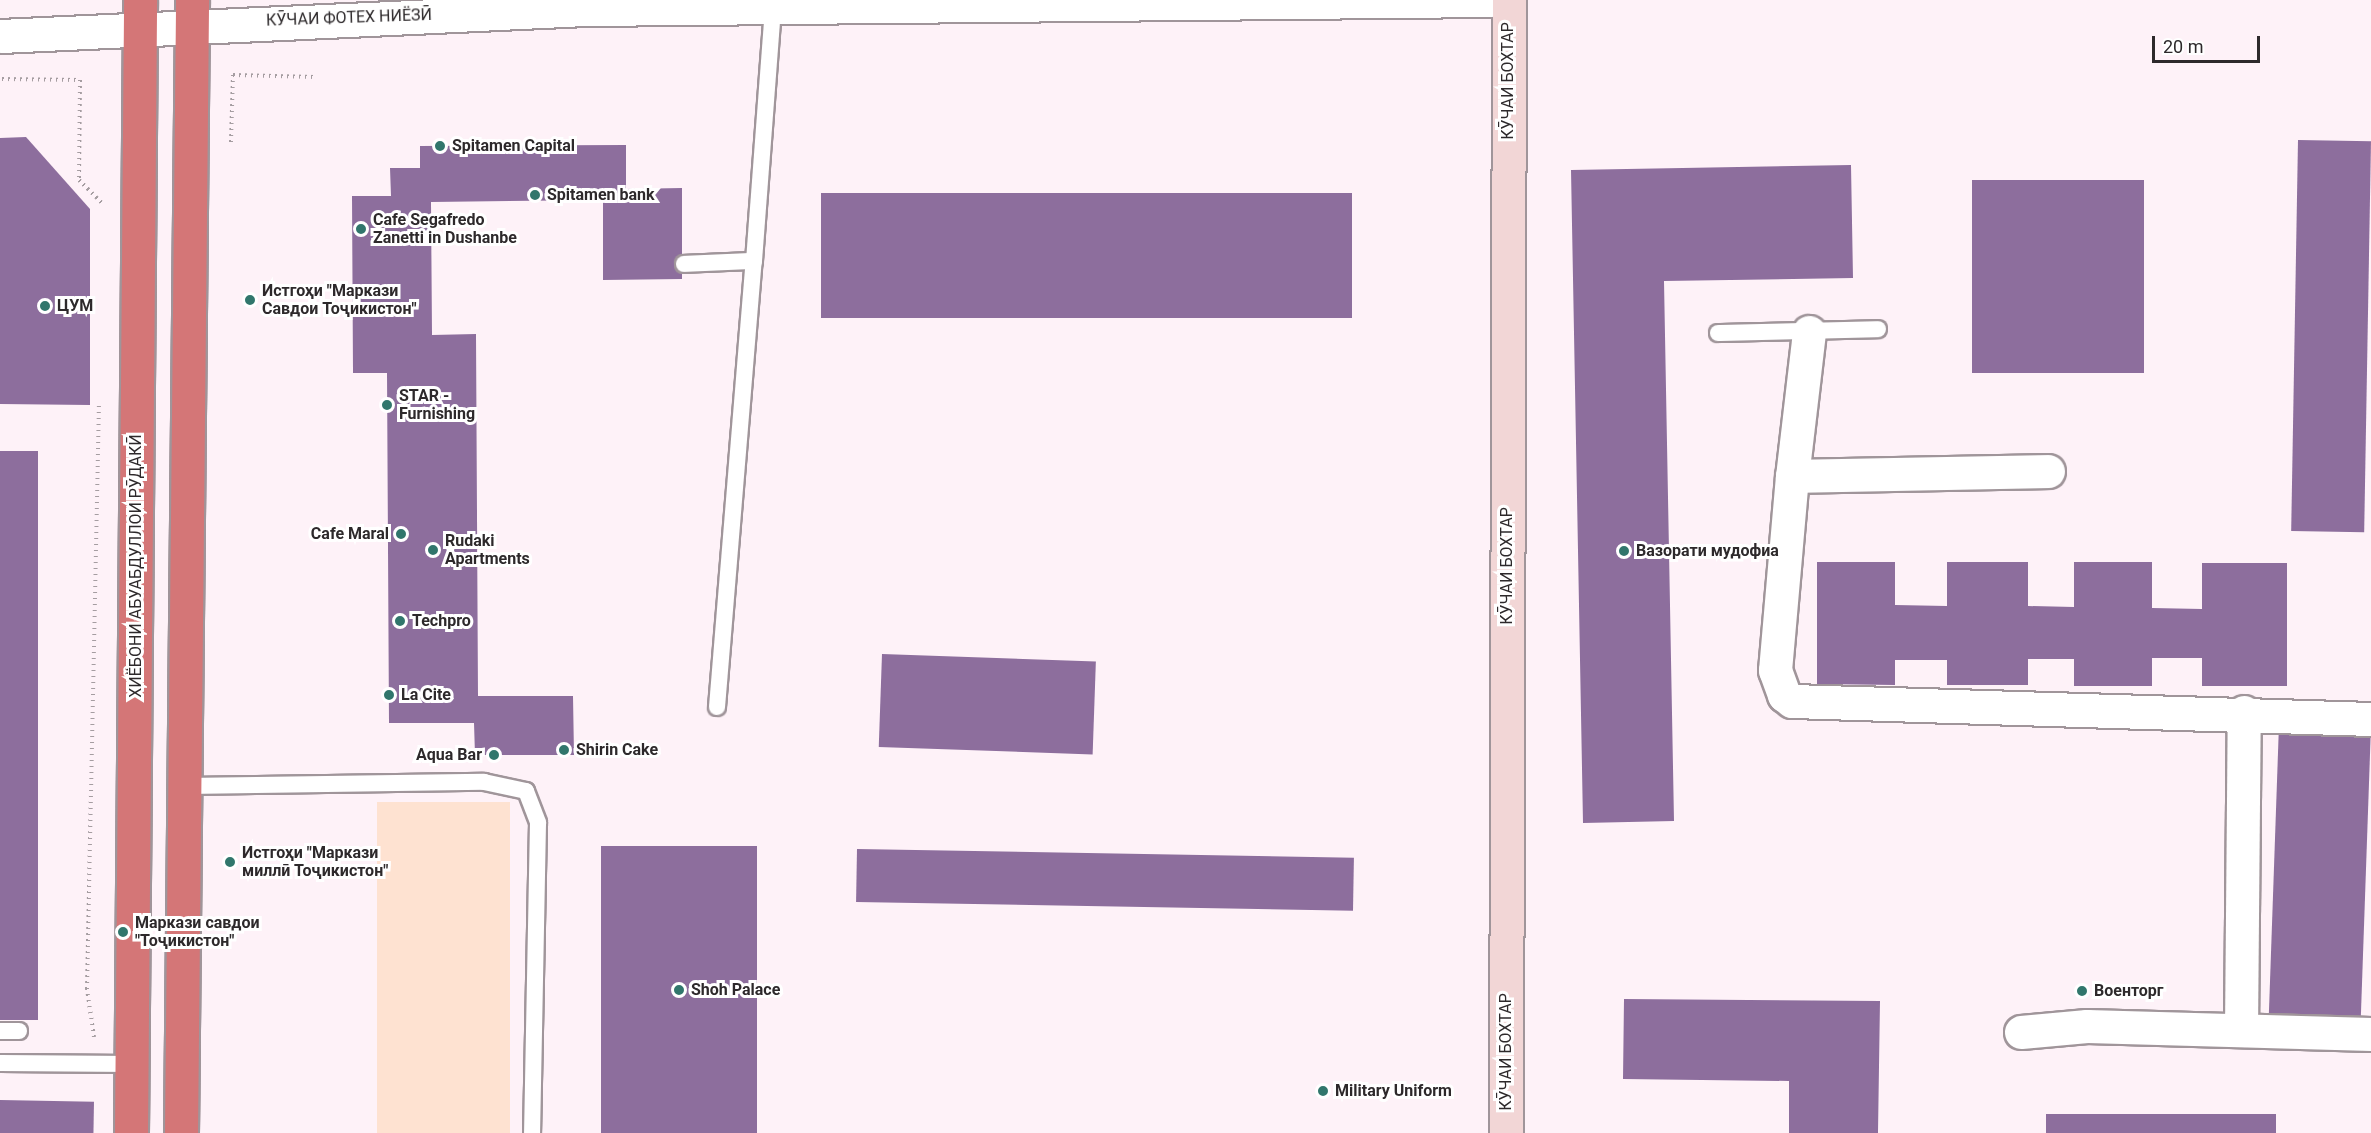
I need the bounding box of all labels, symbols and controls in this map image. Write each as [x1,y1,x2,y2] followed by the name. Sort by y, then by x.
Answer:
[266,6,432,30] street label: КӮЧАИ ФОТЕХ НИЁЗӢ
[1498,22,1518,140] street label: КӮЧАИ БОХТАР
[2155,24,2263,62] scale bar
[2163,36,2203,57] text: 20 m
[452,136,575,156] place label: Spitamen Capital
[433,139,447,153] marker: Spitamen Capital
[547,185,655,205] place label: Spitamen bank
[528,188,542,202] marker: Spitamen bank
[373,210,517,248] place label: Cafe Segafredo Zanetti in Dushanbe
[354,222,368,236] marker: Cafe Segafredo Zanetti in Dushanbe
[262,281,417,319] place label: Истгоҳи "Маркази Савдои Toҷикистон"
[243,293,257,307] marker: Истгоҳи "Маркази Савдои Toҷикистон"
[57,296,93,316] place label: ЦУМ
[38,299,52,313] marker: ЦУМ
[399,386,475,424] place label: STAR - Furnishing
[380,398,394,412] marker: STAR - Furnishing
[126,434,146,698] street label: ХИЁБОНИ АБУАБДУЛЛОИ РӮДАКӢ
[1497,507,1517,625] street label: КӮЧАИ БОХТАР
[311,524,389,544] place label: Cafe Maral
[394,527,408,541] marker: Cafe Maral
[445,531,530,569] place label: Rudaki Apartments
[1636,541,1779,561] place label: Вазорати мудофиа
[426,543,440,557] marker: Rudaki Apartments
[1617,544,1631,558] marker: Вазорати мудофиа
[412,611,471,631] place label: Techpro
[393,614,407,628] marker: Techpro
[401,685,451,705] place label: La Cite
[382,688,396,702] marker: La Cite
[576,740,658,760] place label: Shirin Cake
[557,743,571,757] marker: Shirin Cake
[416,745,482,765] place label: Aqua Bar
[487,748,501,762] marker: Aqua Bar
[242,843,389,881] place label: Истгоҳи "Маркази миллӣ Тоҷикистон"
[223,855,237,869] marker: Истгоҳи "Маркази миллӣ Тоҷикистон"
[135,913,260,951] place label: Маркази савдои "Тоҷикистон"
[116,925,130,939] marker: Маркази савдои "Тоҷикистон"
[691,980,780,1000] place label: Shoh Palace
[2094,981,2164,1001] place label: Военторг
[672,983,686,997] marker: Shoh Palace
[2075,984,2089,998] marker: Военторг
[1496,993,1516,1111] street label: КӮЧАИ БОХТАР
[1335,1081,1452,1101] place label: Military Uniform
[1316,1084,1330,1098] marker: Military Uniform

